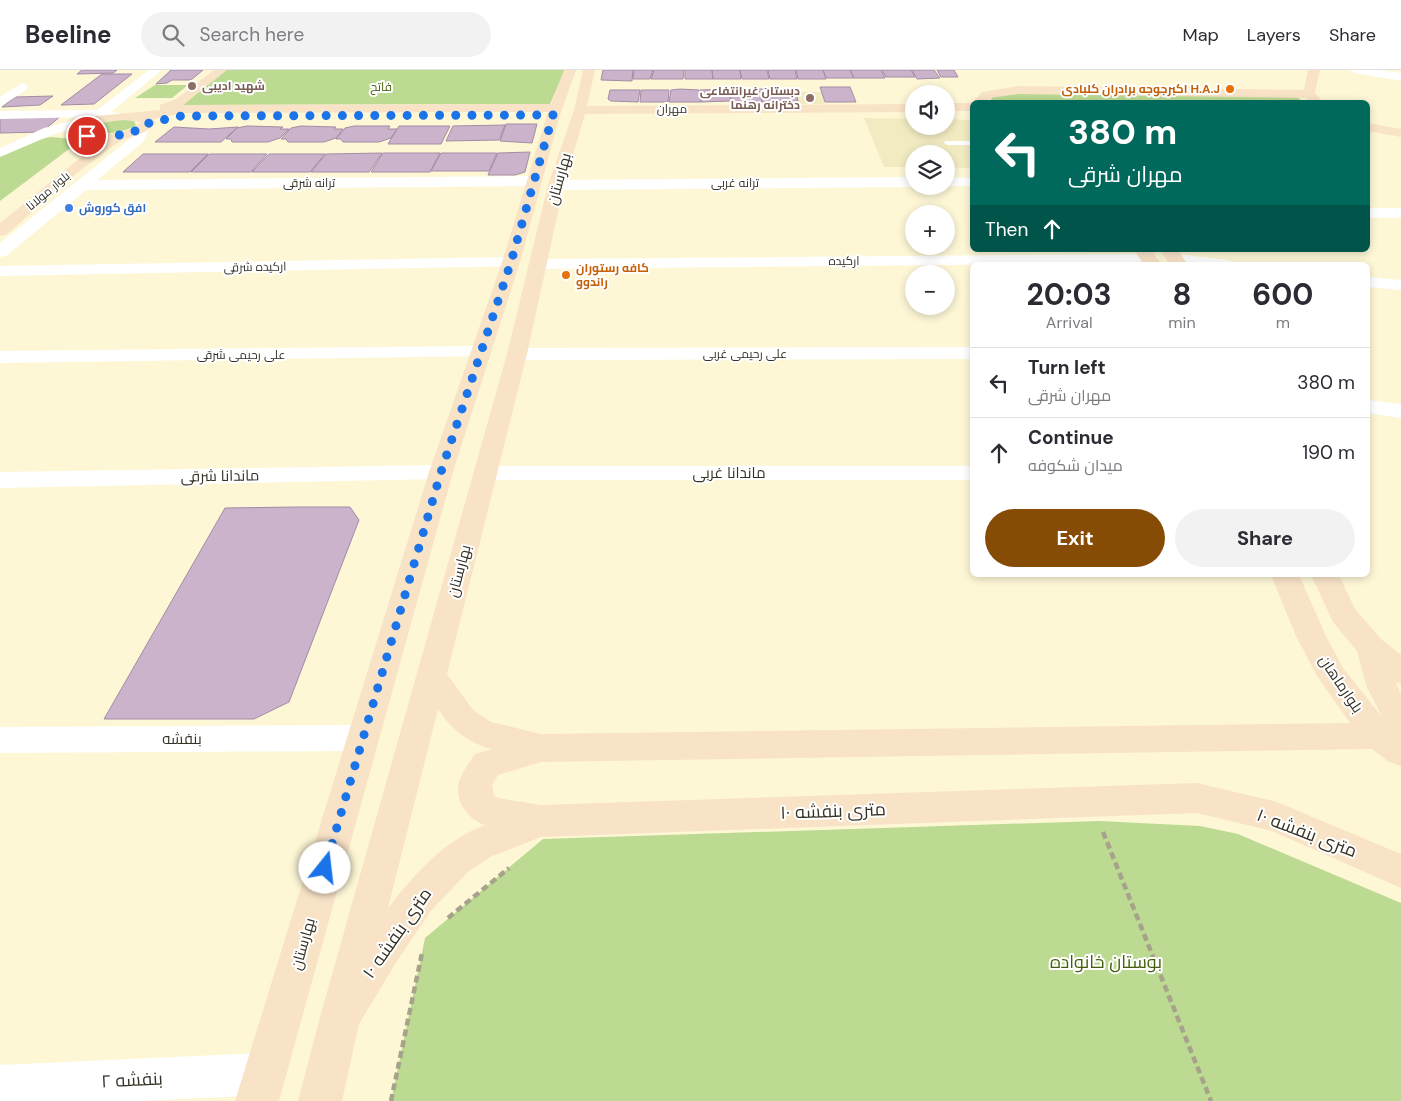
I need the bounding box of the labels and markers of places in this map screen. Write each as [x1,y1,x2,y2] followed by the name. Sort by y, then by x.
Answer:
[202,78,265,94] place label: شهید ادیبی
[186,80,198,92] marker: شهید ادیبی
[1062,81,1220,97] place label: اکبرجوجه برادران کلبادی H.A.J
[700,83,800,113] place label: دبستان غیرانتفاعی دخترانه رهنما
[1224,83,1236,95] marker: اکبرجوجه برادران کلبادی H.A.J
[804,92,816,104] marker: دبستان غیرانتفاعی دخترانه رهنما
[66,115,108,157] pin
[79,200,146,216] place label: افق کوروش
[63,202,75,214] marker: افق کوروش
[576,260,649,290] place label: کافه رستوران راندوو
[560,269,572,281] marker: کافه رستوران راندوو

